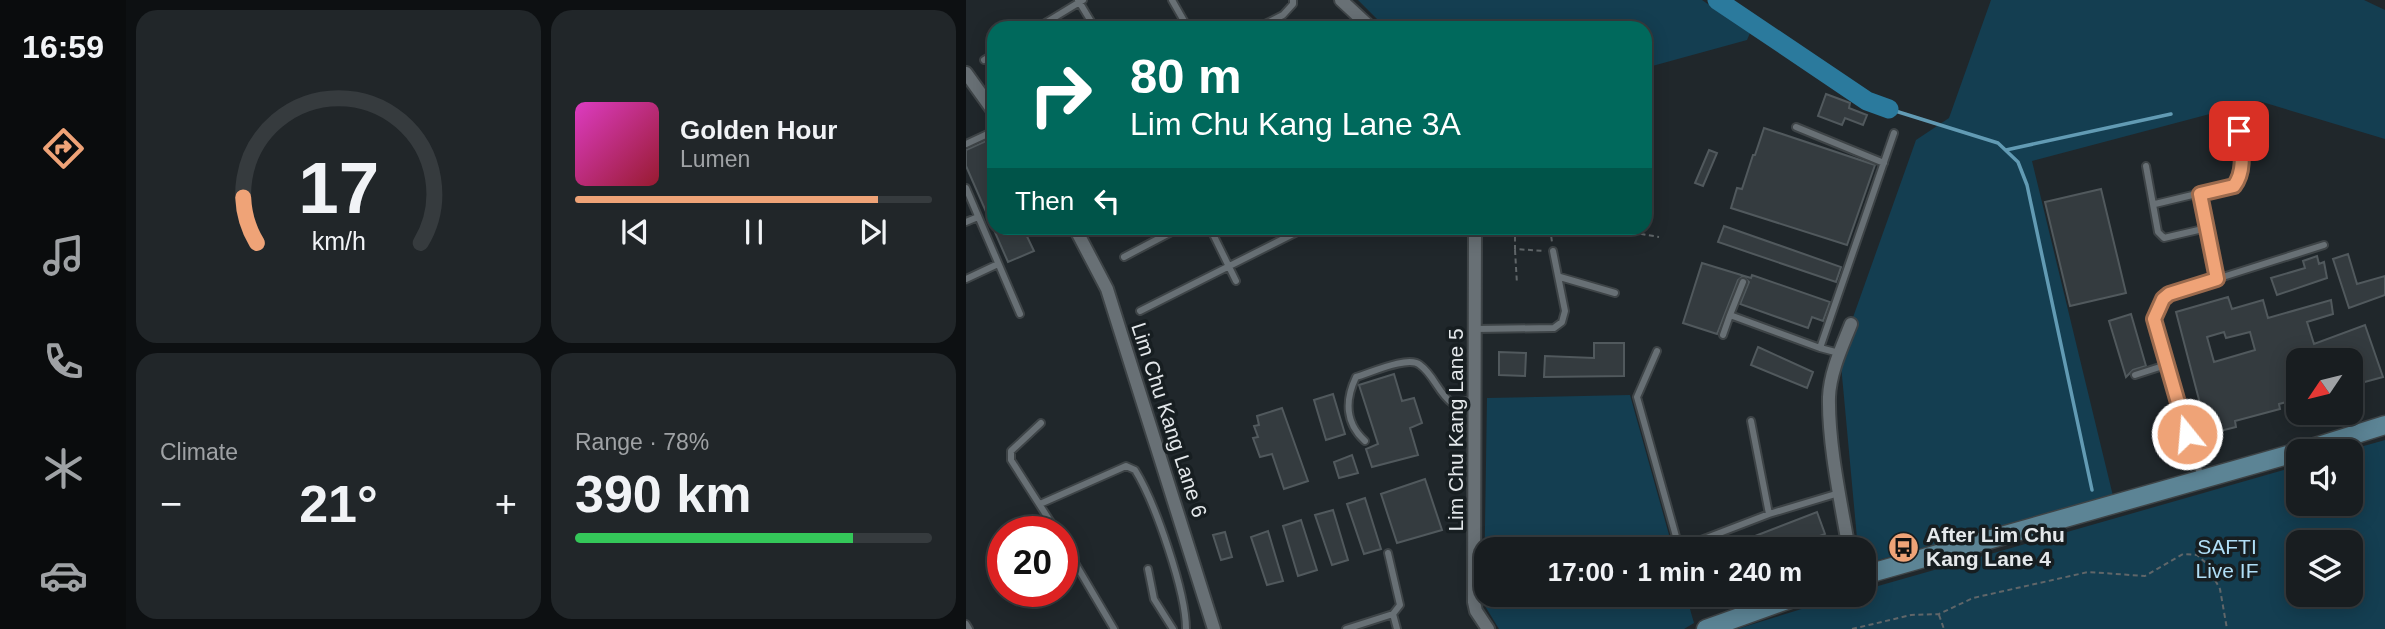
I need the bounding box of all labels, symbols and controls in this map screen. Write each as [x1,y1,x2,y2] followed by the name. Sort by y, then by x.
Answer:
[22,29,104,65] text: 16:59
[1015,49,1106,140] icon: right
[1130,49,1242,103] text: 80 m
[2209,101,2269,161] pin
[1130,106,1461,142] text: Lim Chu Kang Lane 3A
[2220,112,2258,150] icon: arrive
[680,115,837,145] text: Golden Hour
[39,124,88,173] icon: directions
[680,146,750,172] text: Lumen
[298,147,379,228] text: 17
[1088,182,1126,220] icon: left
[1015,186,1074,216] text: Then
[616,213,654,251] icon: previous
[735,213,773,251] icon: pause
[854,213,892,251] icon: next
[311,227,366,255] text: km/h
[39,231,88,280] icon: music
[1127,320,1212,520] street label: Lim Chu Kang Lane 6
[1444,328,1467,532] street label: Lim Chu Kang Lane 5
[39,337,88,386] icon: phone
[2286,348,2362,425] north arrow
[2286,348,2363,607] map controls
[2150,397,2224,471] position arrow
[575,429,709,455] text: Range · 78%
[160,439,238,465] text: Climate
[2286,439,2363,516] button: sound
[39,444,88,493] icon: climate
[575,465,751,523] text: 390 km
[299,475,378,533] text: 21°
[160,483,182,525] text: −
[495,483,517,525] text: +
[987,516,1078,607] speed limit sign: 20
[1926,523,2065,570] place label: After Lim Chu Kang Lane 4
[1886,530,1920,564] bus stop icon: After Lim Chu Kang Lane 4
[2286,530,2363,607] button: layers
[2195,535,2259,582] park label: SAFTI Live IF
[39,551,88,600] icon: car
[1548,557,1802,587] text: 17:00 · 1 min · 240 m

